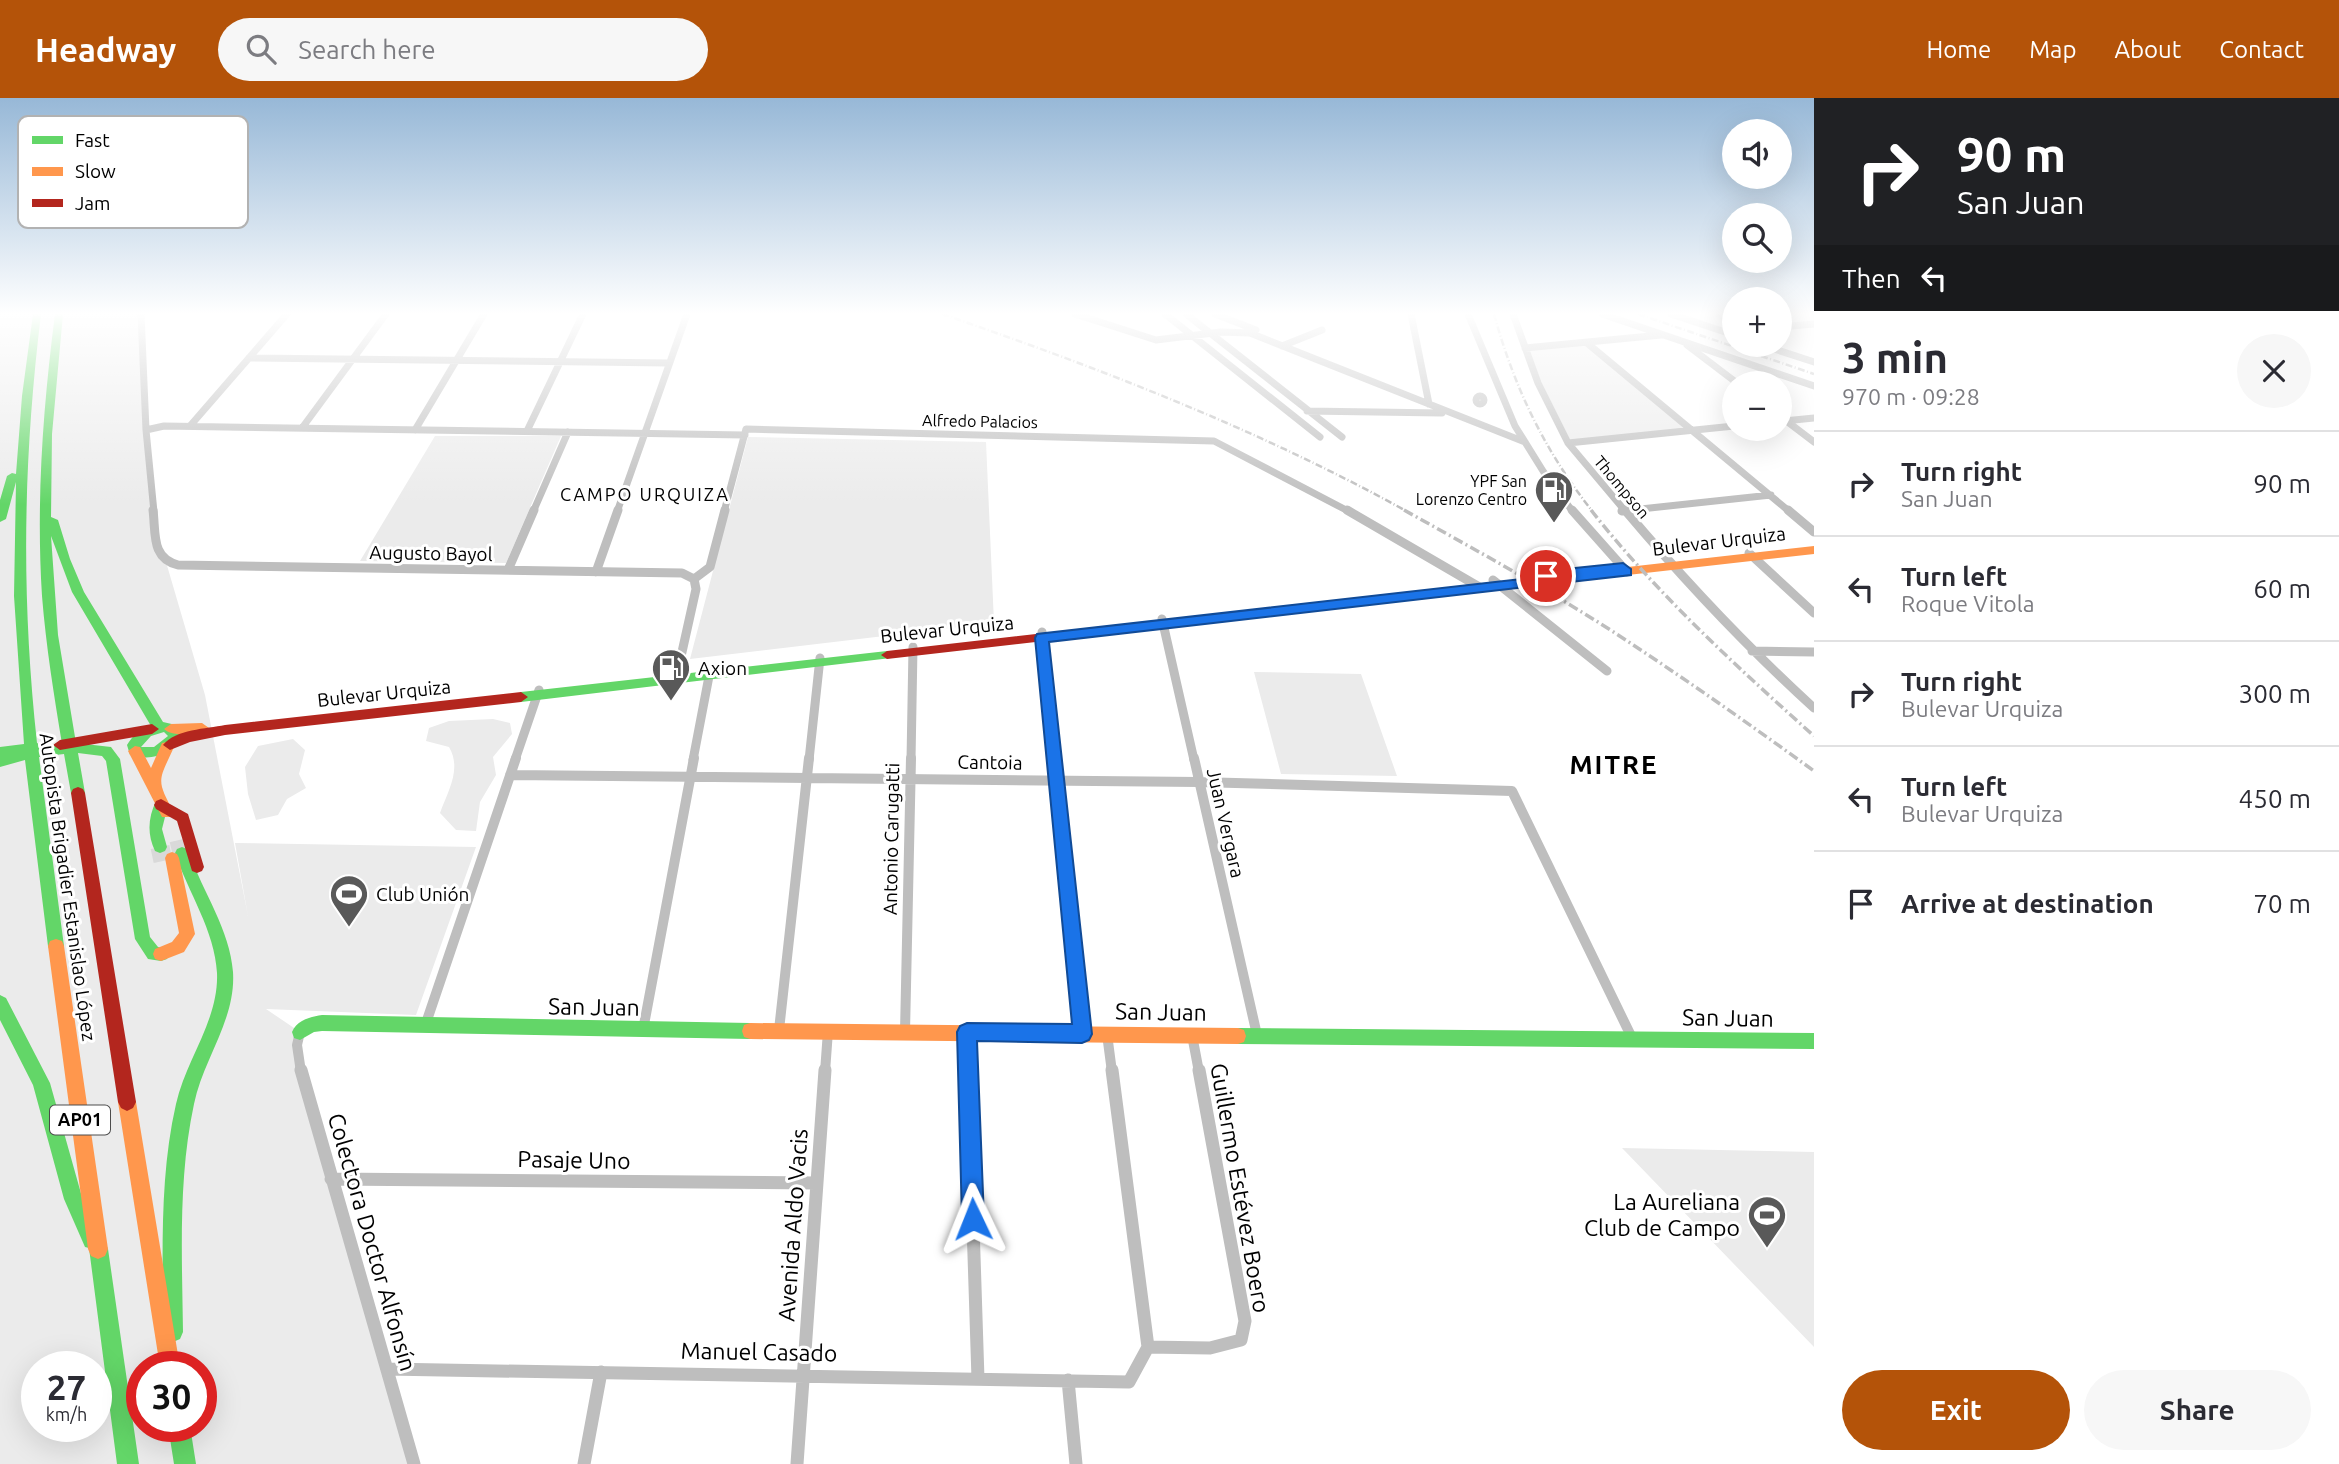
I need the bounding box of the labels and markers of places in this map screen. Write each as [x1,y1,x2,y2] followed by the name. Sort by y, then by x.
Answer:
[1533,469,1575,524] fuel station icon: YPF San Lorenzo Centro
[1416,472,1527,508] place label: YPF San Lorenzo Centro
[1516,546,1576,606] pin
[650,647,692,702] fuel station icon: Axion
[698,657,747,679] place label: Axion
[328,873,370,928] sports icon: Club Unión
[376,883,469,905] place label: Club Unión
[1584,1189,1740,1240] place label: La Aureliana Club de Campo
[1746,1194,1788,1249] sports icon: La Aureliana Club de Campo

